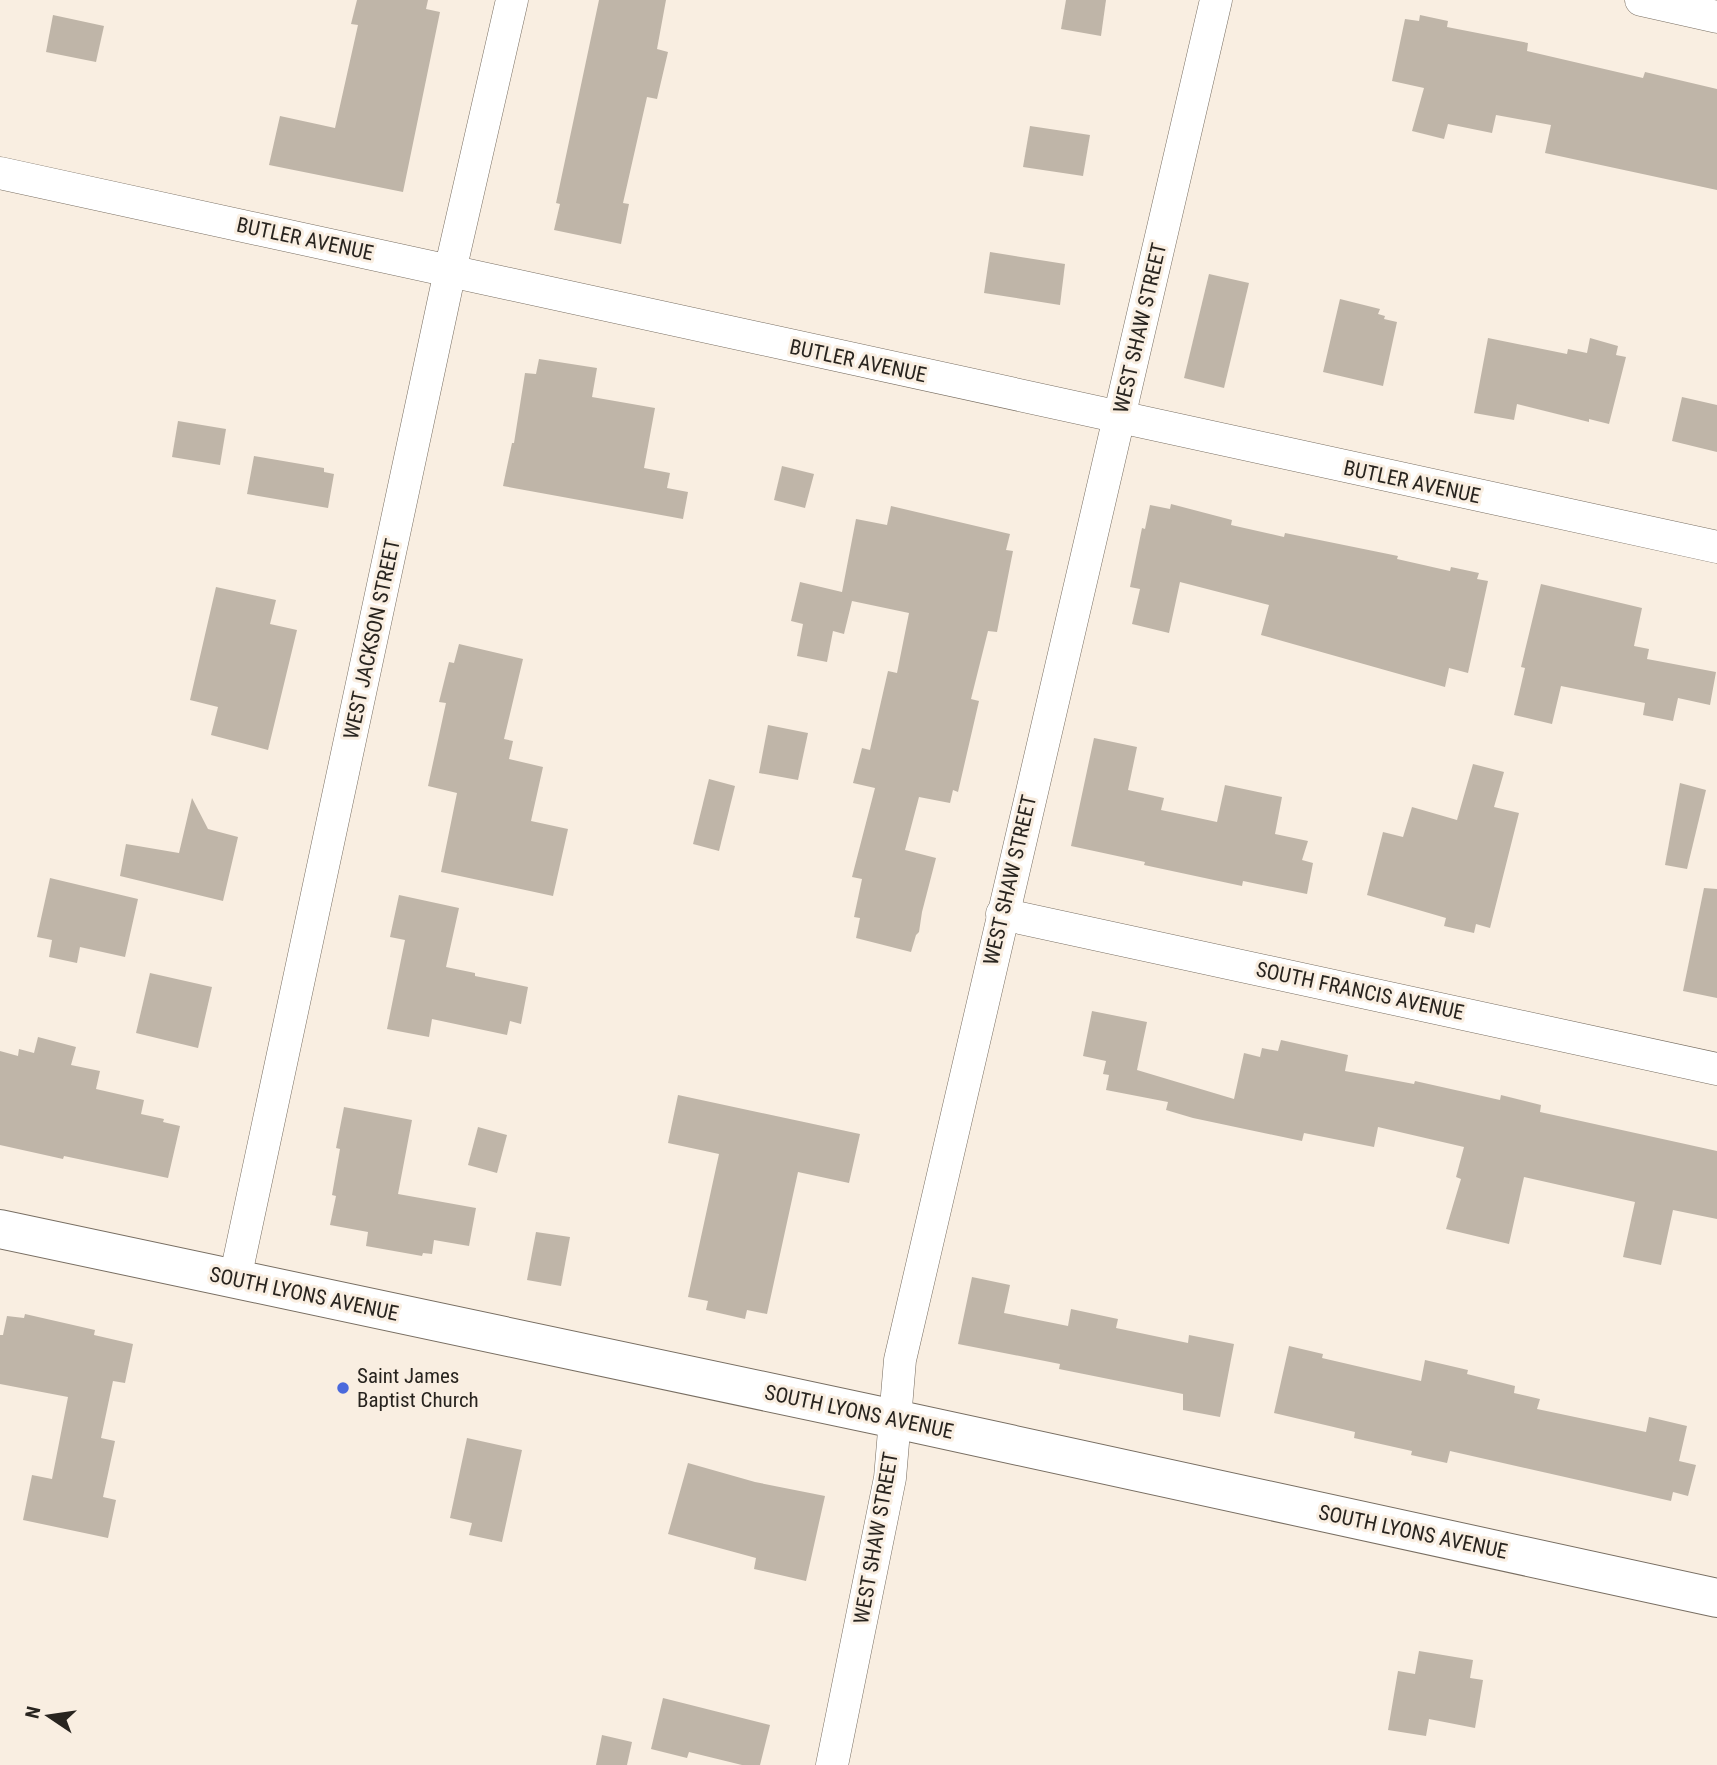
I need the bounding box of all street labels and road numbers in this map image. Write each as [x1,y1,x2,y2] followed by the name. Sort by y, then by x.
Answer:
[234,213,376,265] street label: BUTLER AVENUE
[1109,240,1171,415] street label: WEST SHAW STREET
[787,335,929,387] street label: BUTLER AVENUE
[1341,456,1483,508] street label: BUTLER AVENUE
[339,537,405,741] street label: WEST JACKSON STREET
[979,792,1041,967] street label: WEST SHAW STREET
[1254,957,1466,1025] street label: SOUTH FRANCIS AVENUE
[207,1262,401,1326] street label: SOUTH LYONS AVENUE
[762,1380,956,1444] street label: SOUTH LYONS AVENUE
[849,1450,903,1626] street label: WEST SHAW STREET
[1316,1500,1510,1564] street label: SOUTH LYONS AVENUE

